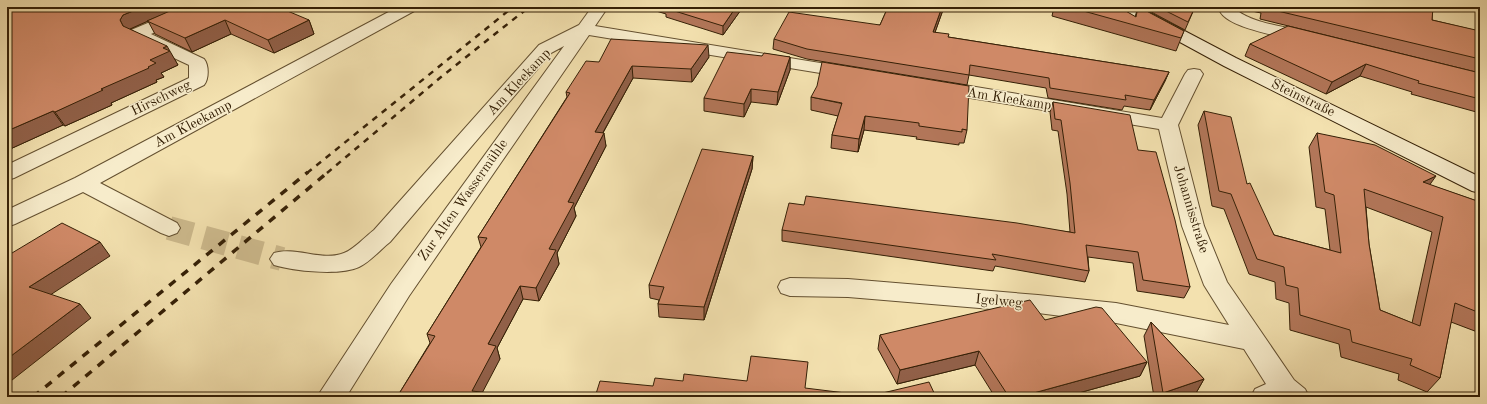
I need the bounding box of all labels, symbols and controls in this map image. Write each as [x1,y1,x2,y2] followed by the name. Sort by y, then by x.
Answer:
[485,46,553,118] street label: Am Kleekamp
[129,77,193,118] street label: Hirschweg
[1269,77,1337,119] street label: Steinstraße
[966,85,1052,113] street label: Am Kleekamp
[152,98,234,150] street label: Am Kleekamp
[416,137,510,263] street label: Zur Alten Wassermühle
[1171,163,1211,255] street label: Johannisstraße
[975,292,1024,310] street label: Igelweg

